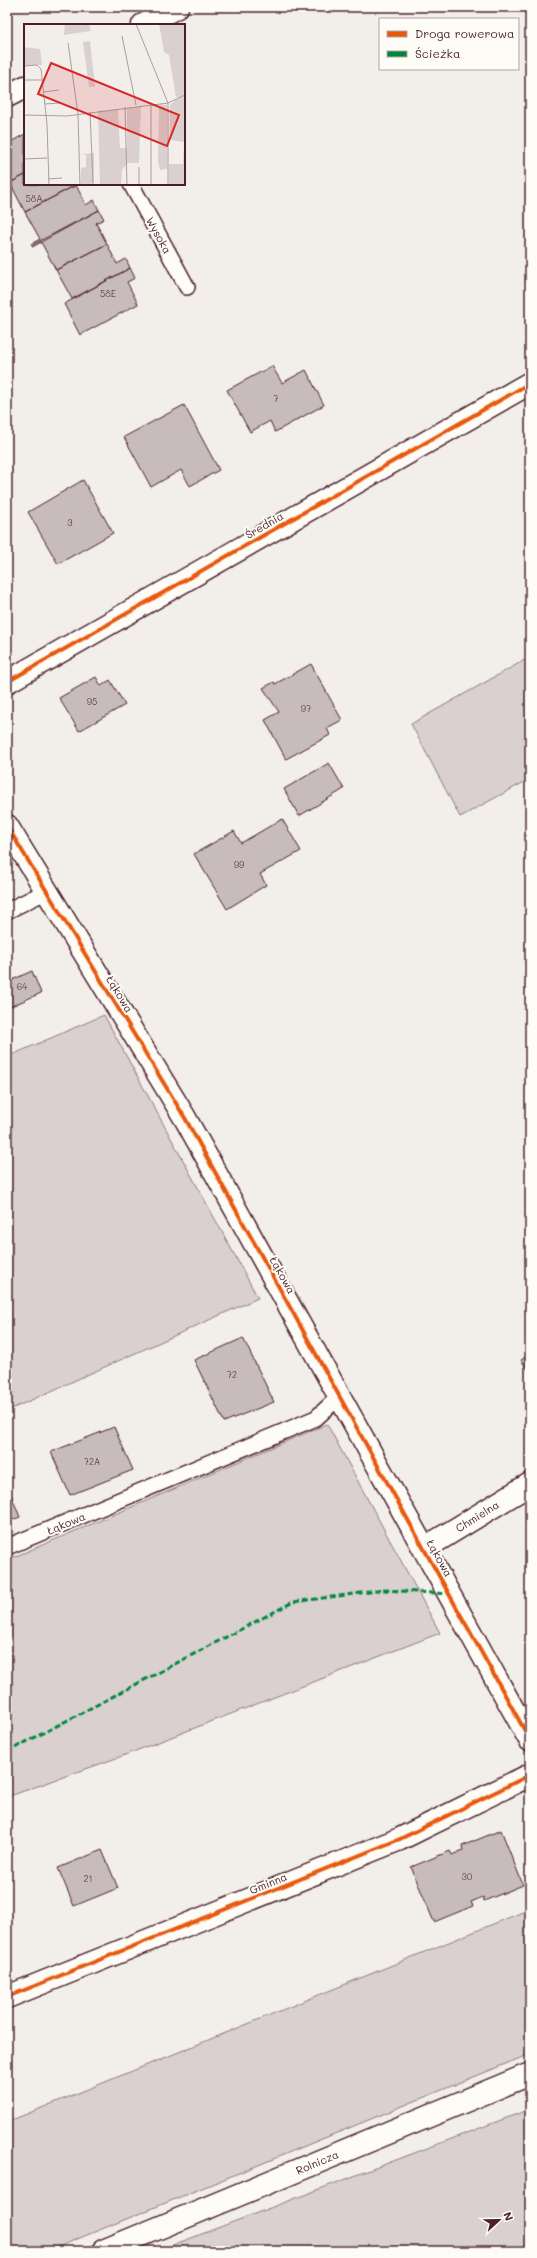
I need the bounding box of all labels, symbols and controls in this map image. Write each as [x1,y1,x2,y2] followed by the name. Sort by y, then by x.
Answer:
[379,18,519,70] legend
[24,24,185,185] inset map
[415,25,514,41] text: Droga rowerowa
[415,45,460,61] text: Ścieżka
[26,193,42,204] house number: 58A
[143,214,175,256] street label: Wysoka
[100,288,116,299] house number: 58E
[273,393,279,404] house number: 7
[242,508,286,542] street label: Średnia
[67,517,73,528] house number: 3
[87,696,97,707] house number: 95
[301,703,311,714] house number: 97
[234,859,245,870] house number: 99
[103,973,137,1015] street label: Łąkowa
[17,981,28,992] house number: 64
[267,1254,299,1296] street label: Łąkowa
[227,1369,237,1380] house number: 72
[84,1456,100,1467] house number: 72A
[452,1497,502,1535] street label: Chmielna
[44,1508,88,1538] street label: Łąkowa
[424,1537,456,1579] street label: Łąkowa
[247,1869,289,1897] street label: Gminna
[462,1871,473,1882] house number: 30
[83,1873,93,1884] house number: 21
[293,2146,341,2178] street label: Rolnicza
[479,2200,519,2240] north arrow
[500,2209,517,2223] text: N

